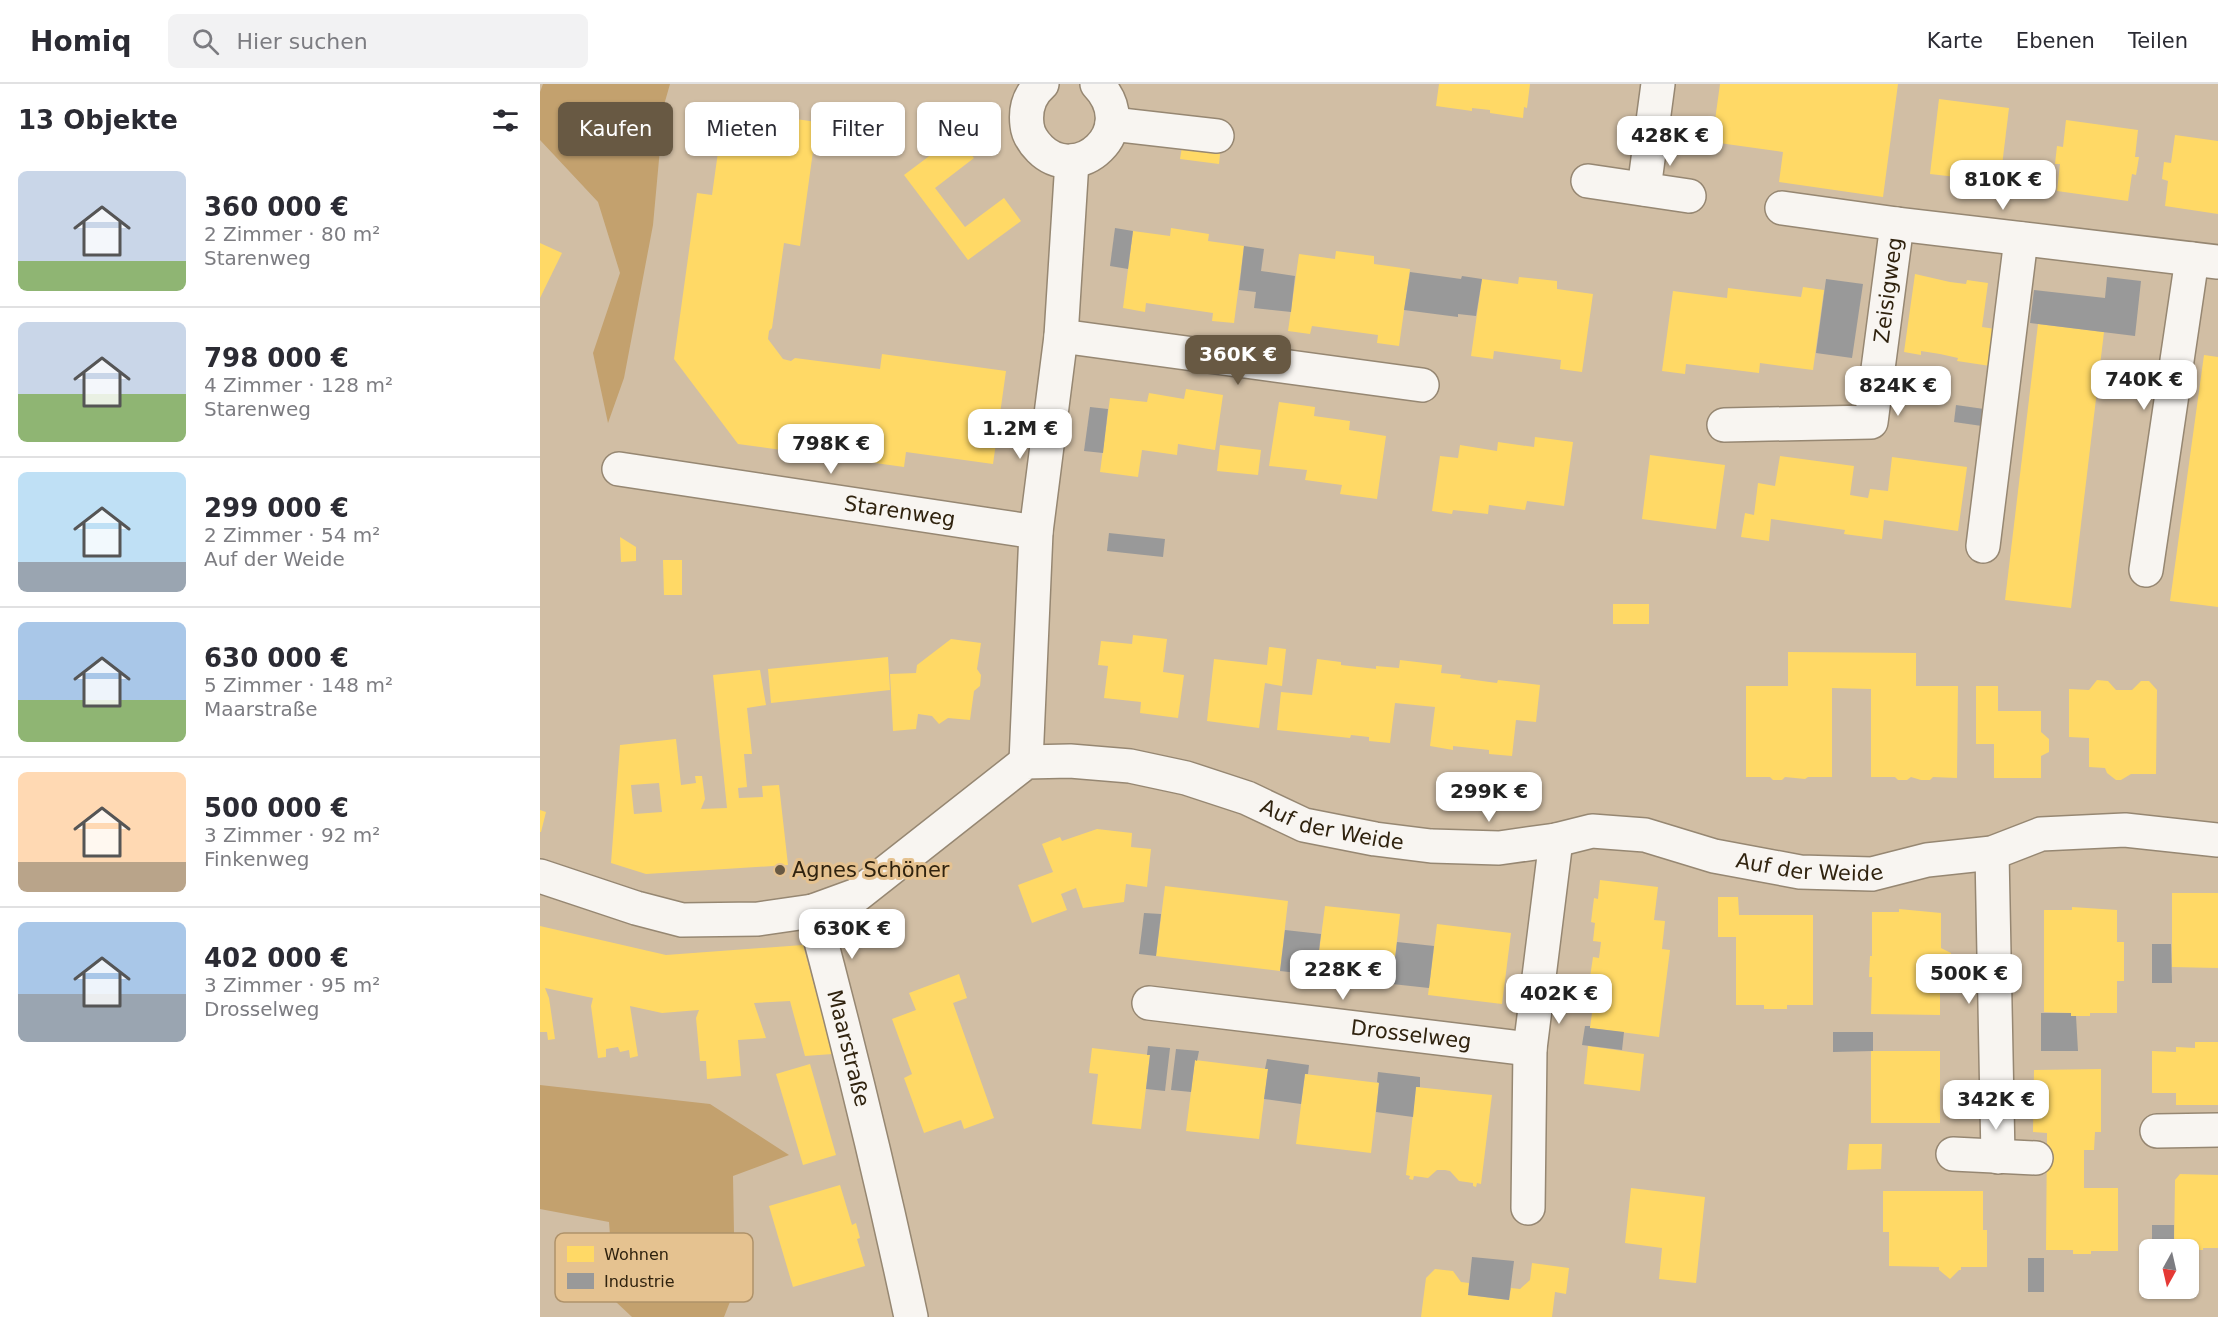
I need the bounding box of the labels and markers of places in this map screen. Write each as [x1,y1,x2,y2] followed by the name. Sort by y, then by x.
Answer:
[1621,116,1719,167] pin: 428K €
[1954,160,2052,211] pin: 810K €
[1189,335,1287,386] pin: 360K €
[2095,360,2193,411] pin: 740K €
[1849,366,1947,417] pin: 824K €
[971,409,1069,460] pin: 1.2M €
[782,424,880,475] pin: 798K €
[1440,772,1538,823] pin: 299K €
[792,858,950,882] place label: Agnes Schöner
[773,863,787,877] marker: Agnes Schöner
[803,909,901,960] pin: 630K €
[1294,950,1392,1001] pin: 228K €
[1920,954,2018,1005] pin: 500K €
[1510,974,1608,1025] pin: 402K €
[1947,1080,2045,1131] pin: 342K €

